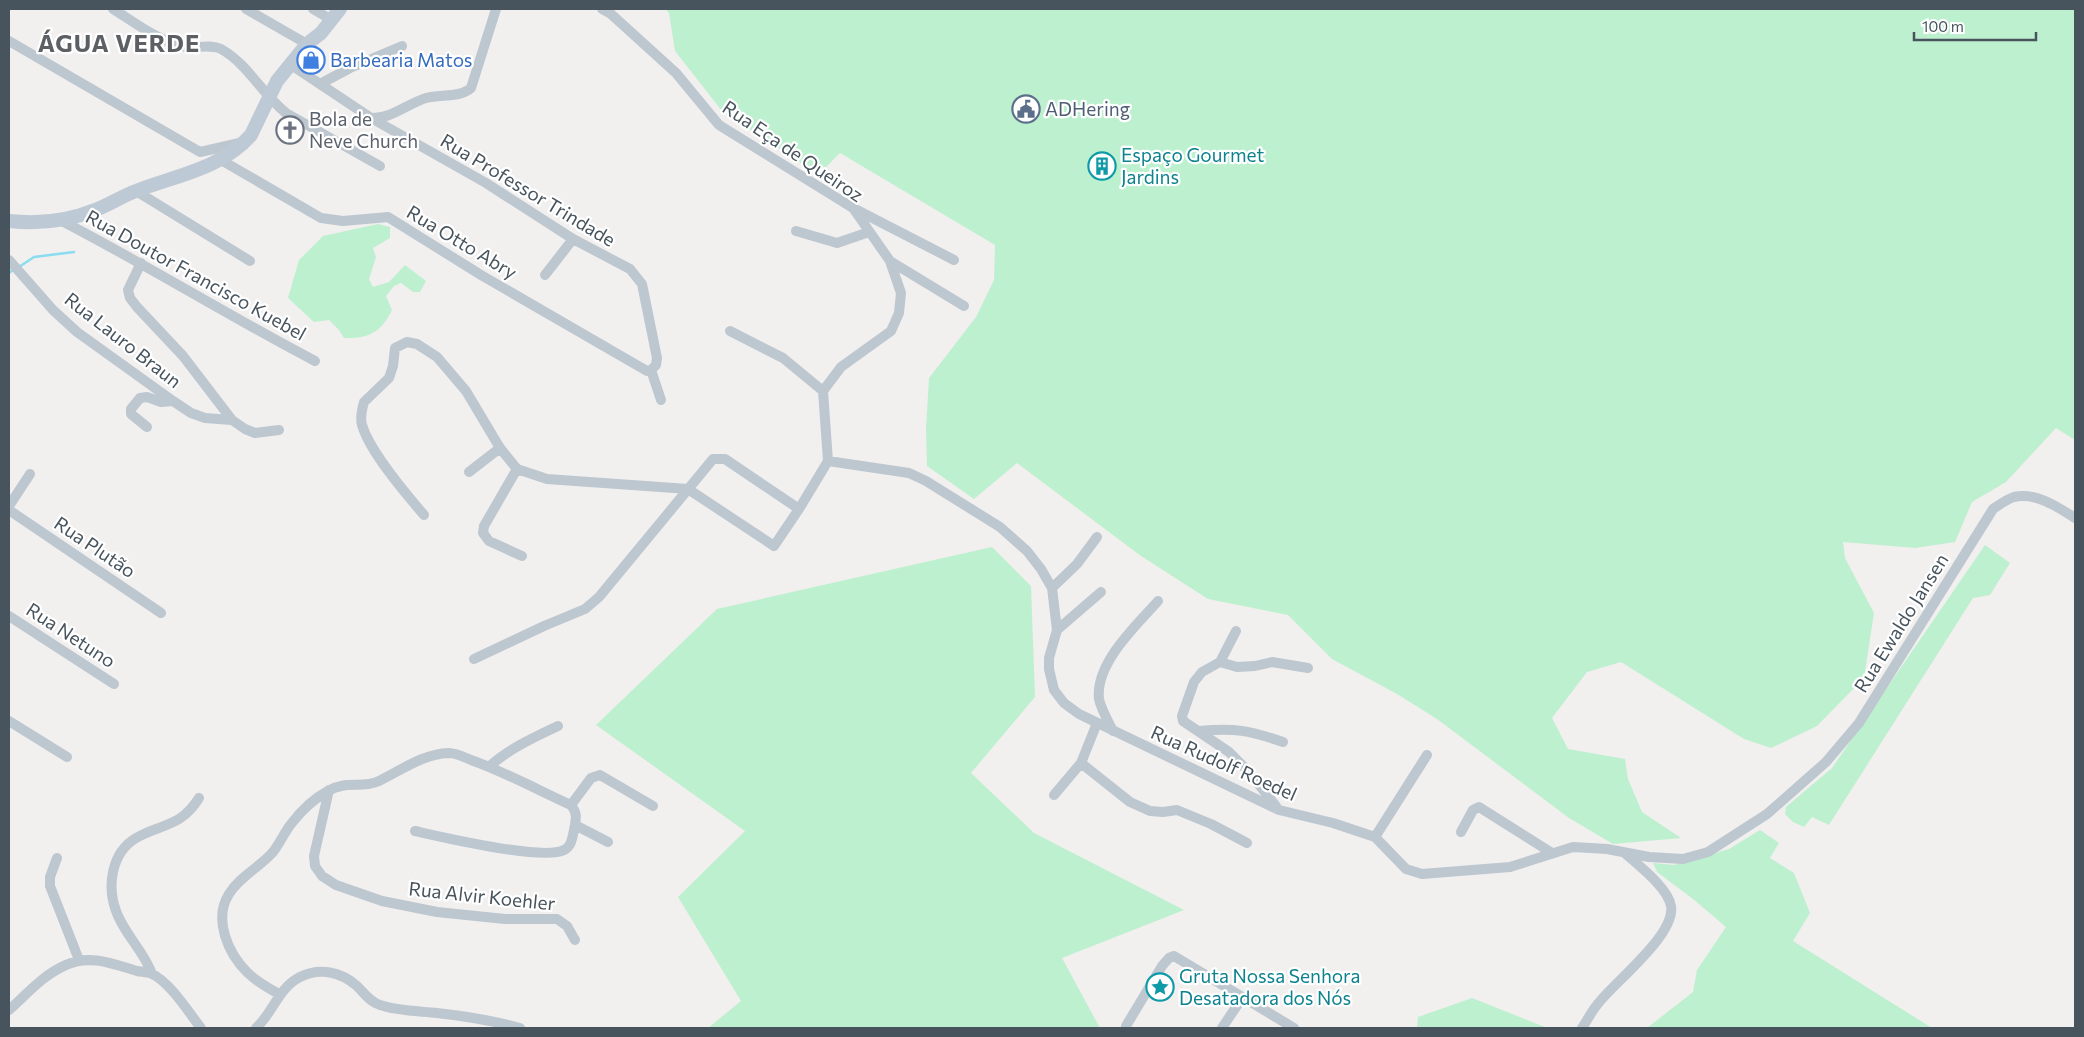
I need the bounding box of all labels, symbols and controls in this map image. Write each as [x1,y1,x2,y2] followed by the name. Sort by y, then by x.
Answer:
[1914,10,2036,42] scale bar
[1922,17,1964,35] text: 100 m
[38,28,200,57] district label: ÁGUA VERDE
[296,45,326,75] shop icon: Barbearia Matos
[330,48,472,71] place label: Barbearia Matos
[1011,94,1041,124] public building icon: ADHering
[719,95,868,206] street label: Rua Eça de Queiroz
[1045,97,1130,120] place label: ADHering
[309,107,418,152] place label: Bola de Neve Church
[275,115,305,145] church icon: Bola de Neve Church
[437,128,620,251] street label: Rua Professor Trindade
[1121,143,1264,188] place label: Espaço Gourmet Jardins
[1087,151,1117,181] building icon: Espaço Gourmet Jardins
[403,200,522,284] street label: Rua Otto Abry
[82,204,310,345] street label: Rua Doutor Francisco Kuebel
[60,287,186,392] street label: Rua Lauro Braun
[50,511,140,582] street label: Rua Plutão
[1849,549,1953,696] street label: Rua Ewaldo Jansen
[22,597,120,672] street label: Rua Netuno
[1148,720,1301,805] street label: Rua Rudolf Roedel
[408,876,557,915] street label: Rua Alvir Koehler
[1179,964,1360,1009] place label: Gruta Nossa Senhora Desatadora dos Nós
[1145,972,1175,1002] place icon: Gruta Nossa Senhora Desatadora dos Nós

